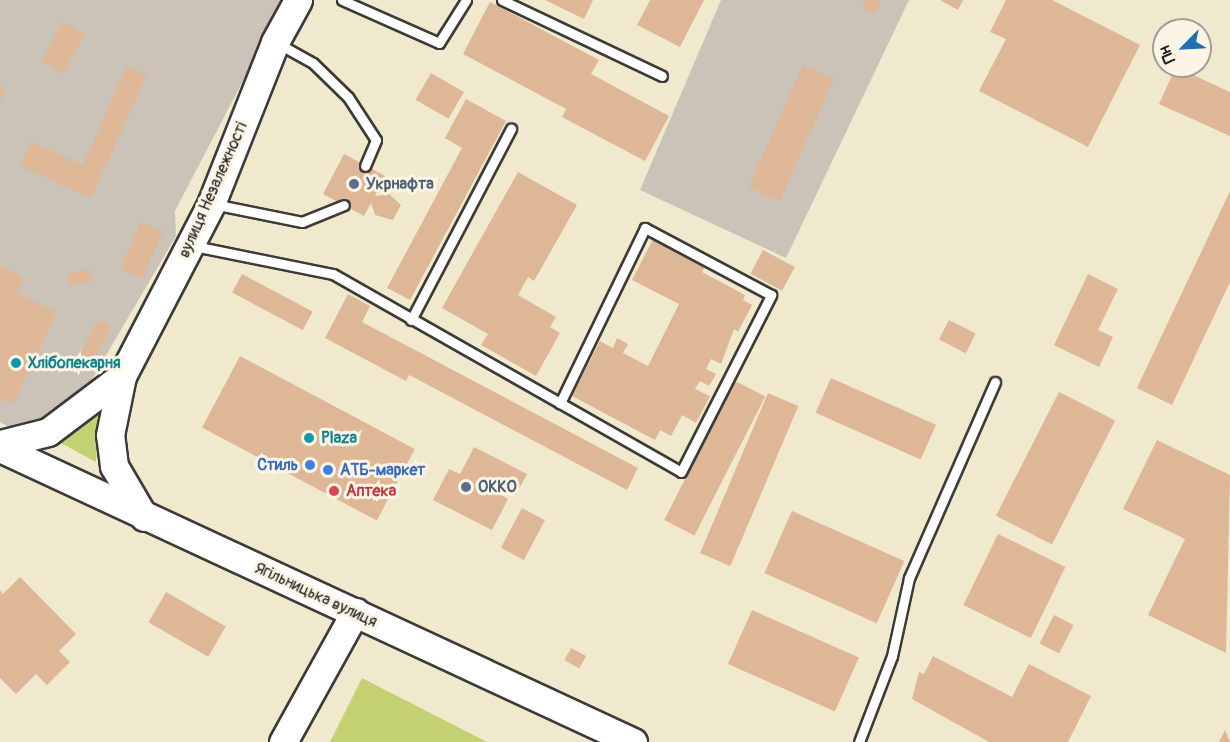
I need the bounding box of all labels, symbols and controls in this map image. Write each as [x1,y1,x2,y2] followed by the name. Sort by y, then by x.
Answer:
[1152,18,1212,78] north arrow
[1155,42,1180,67] text: Пн
[174,119,252,261] street label: вулиця Незалежності
[366,174,434,194] place label: Укрнафта
[347,177,361,191] marker: Укрнафта
[28,353,120,373] place label: Хлібопекарня
[9,356,23,370] marker: Хлібопекарня
[321,428,357,448] place label: Plaza
[302,431,316,445] marker: Plaza
[257,455,298,475] place label: Стиль
[303,458,317,472] marker: Стиль
[340,460,425,480] place label: АТБ-маркет
[321,463,335,477] marker: АТБ-маркет
[478,477,517,497] place label: ОККО
[459,480,473,494] marker: ОККО
[346,481,396,501] place label: Аптека
[327,484,341,498] marker: Аптека
[252,558,380,632] street label: Ягільницька вулиця

